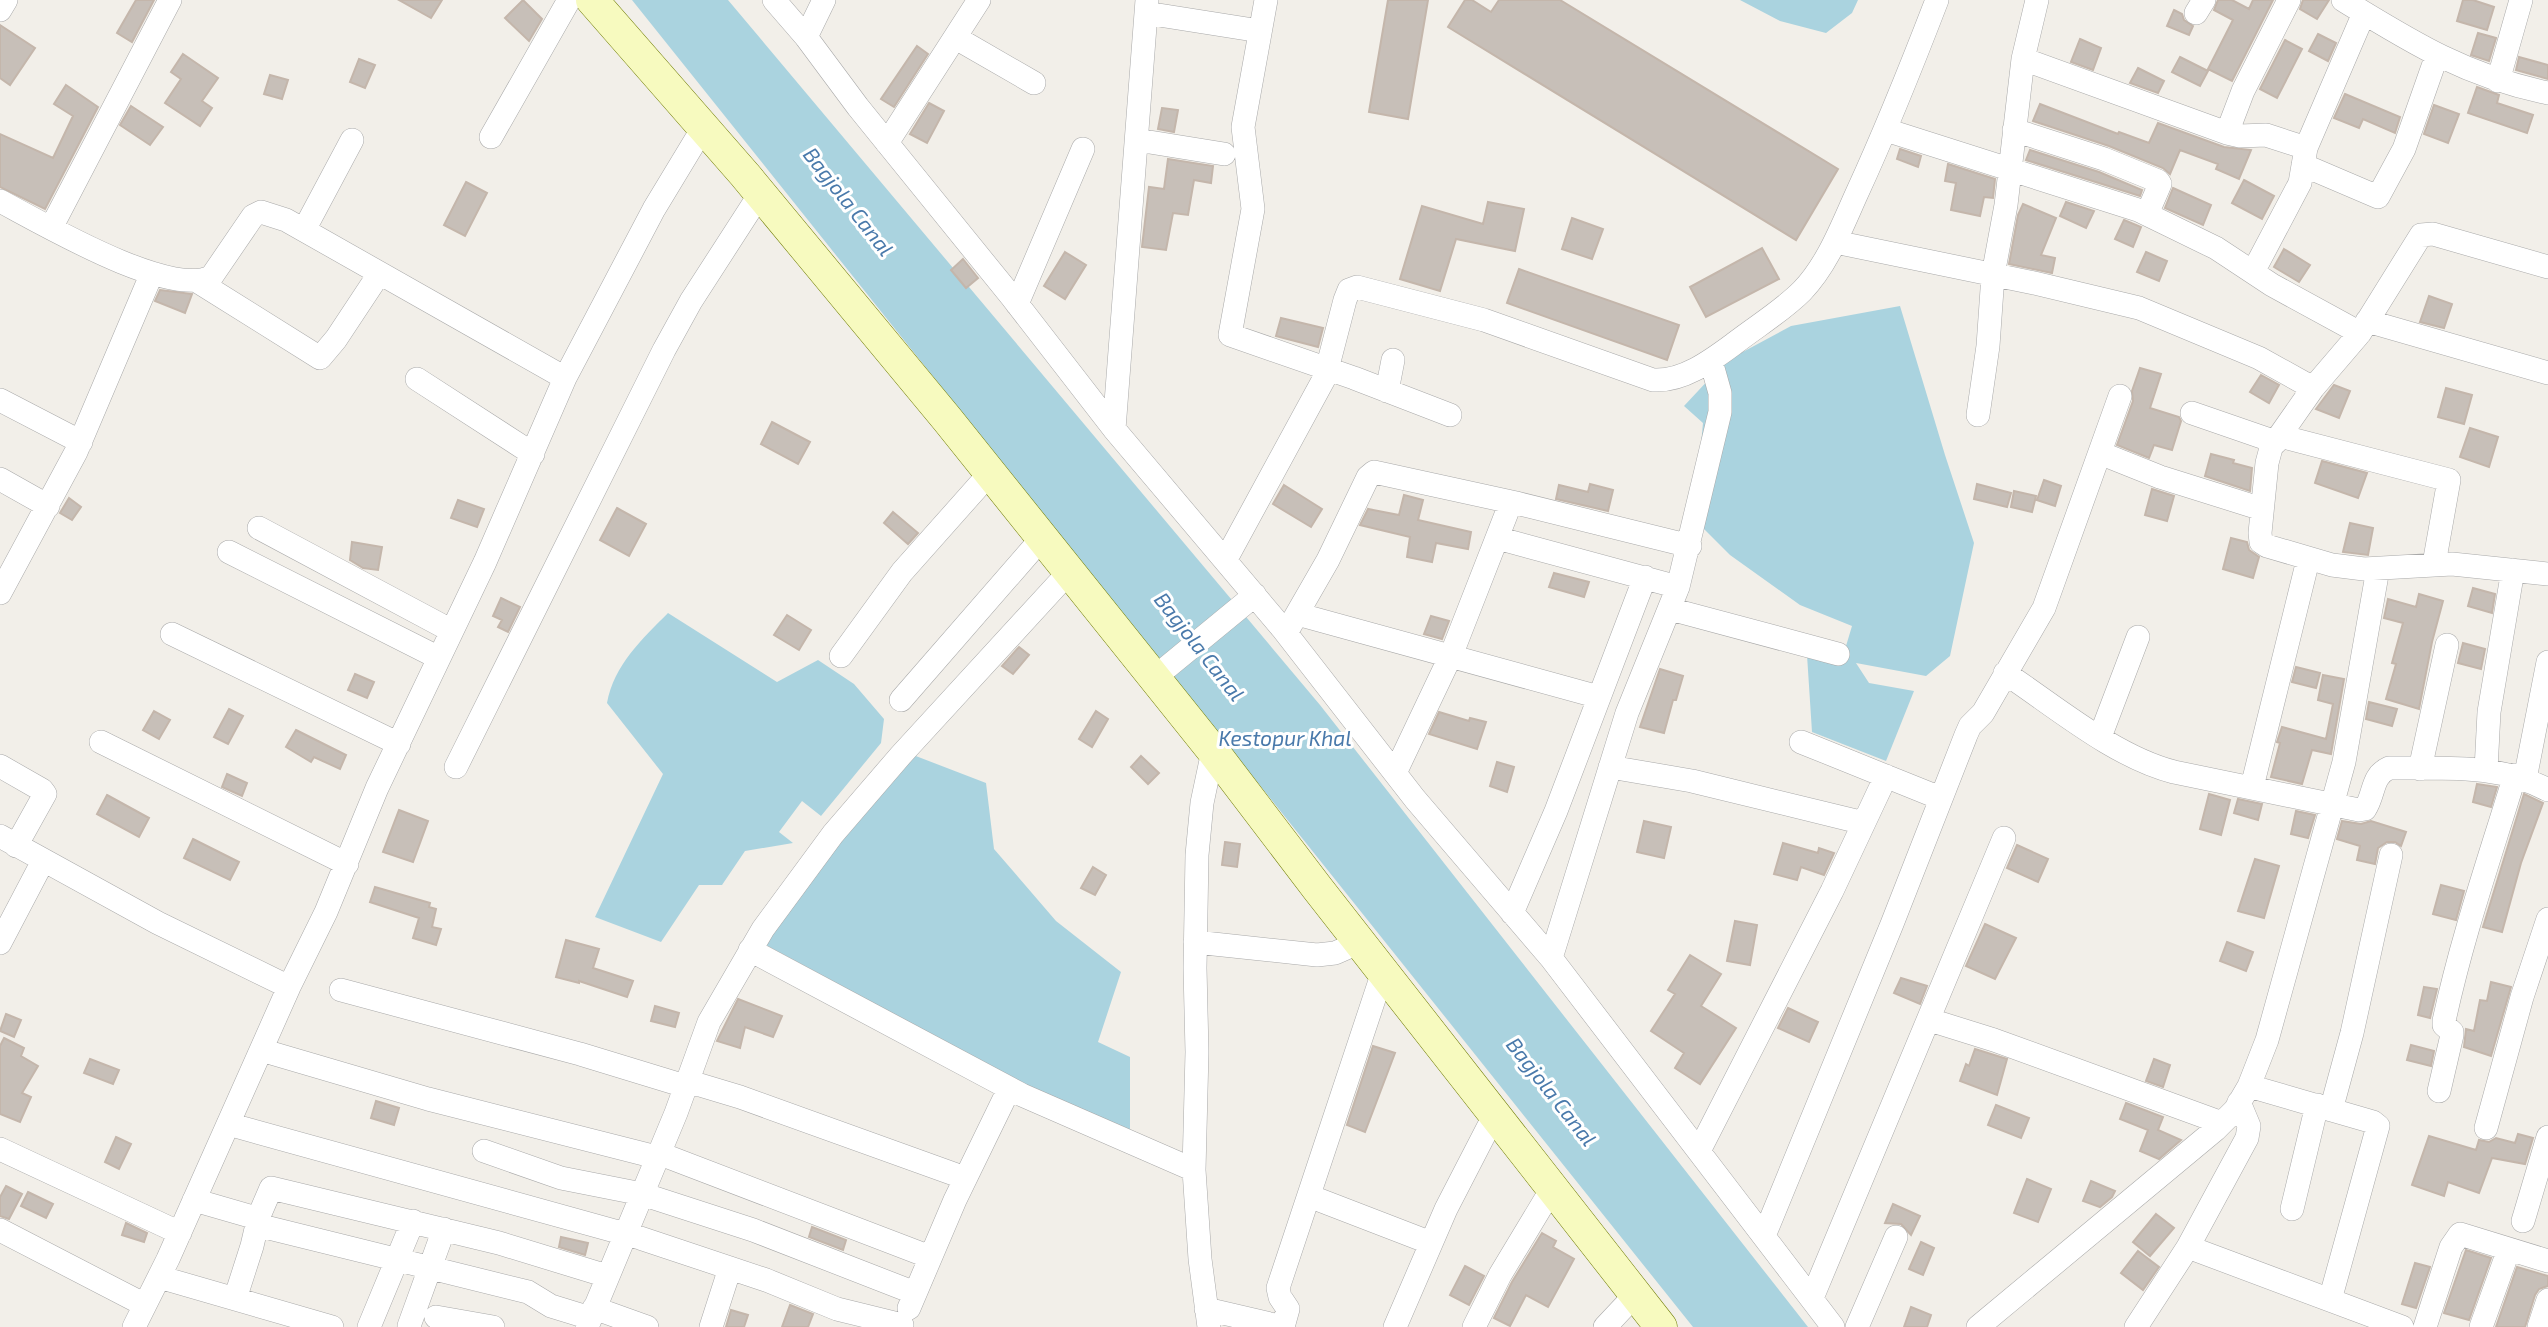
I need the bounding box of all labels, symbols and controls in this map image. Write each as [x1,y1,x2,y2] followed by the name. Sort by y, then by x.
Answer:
[798,142,899,261] water label: Bagjola Canal
[1149,587,1250,706] water label: Bagjola Canal
[1218,725,1352,750] water label: Kestopur Khal
[1501,1032,1602,1151] water label: Bagjola Canal

